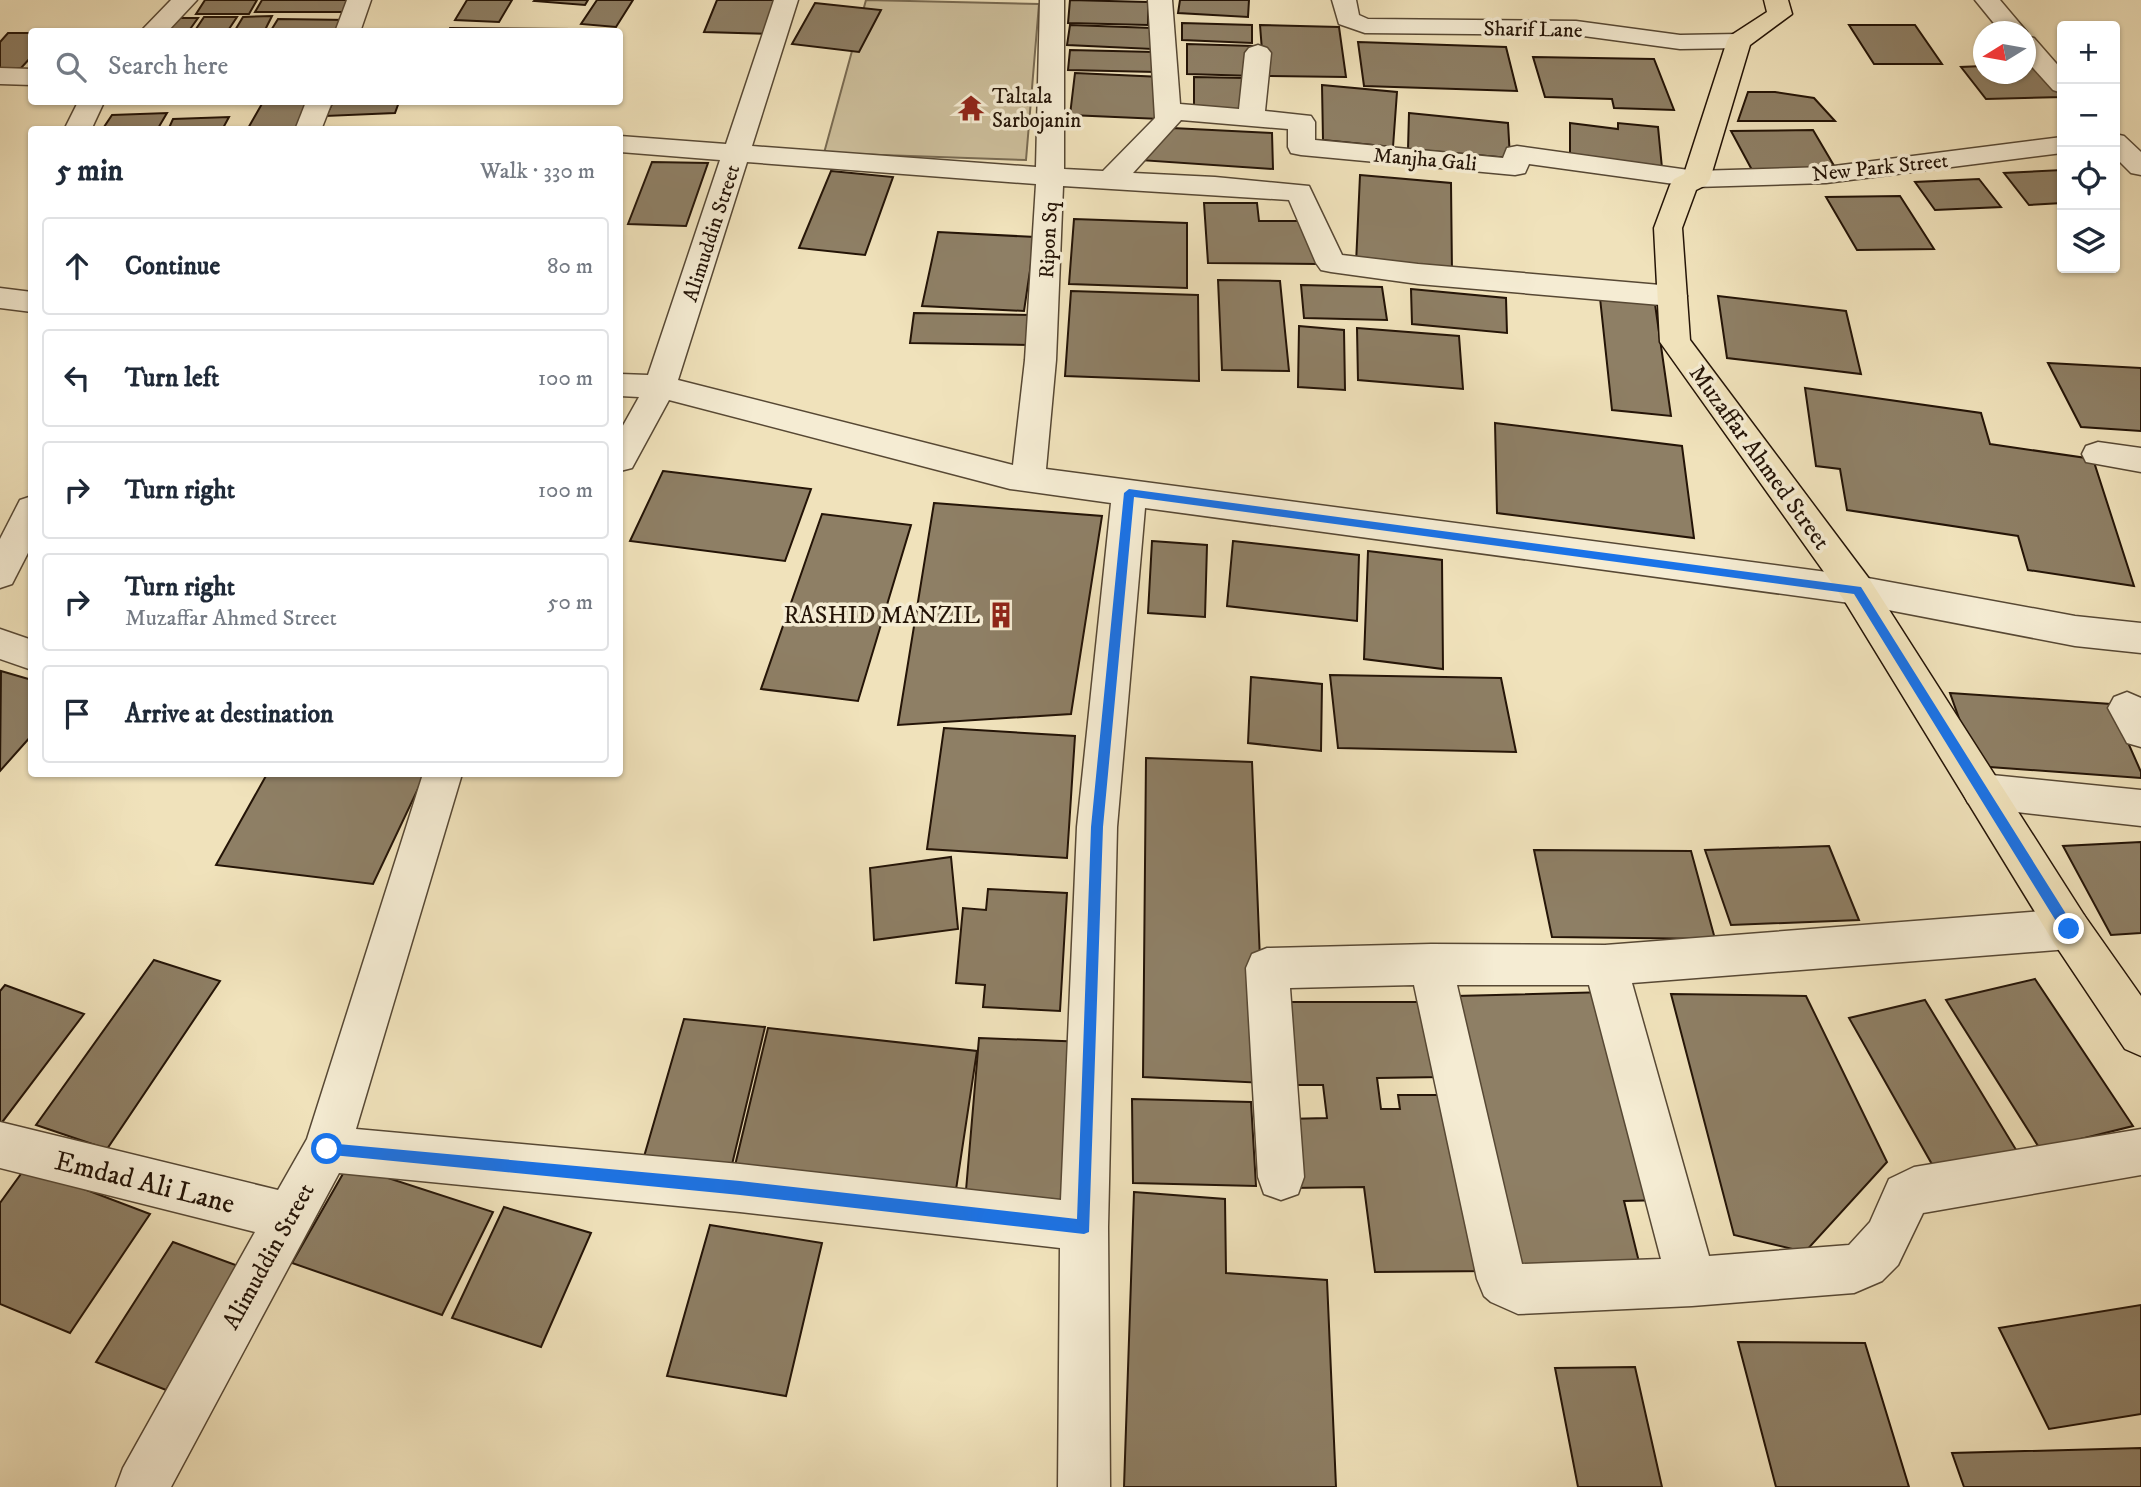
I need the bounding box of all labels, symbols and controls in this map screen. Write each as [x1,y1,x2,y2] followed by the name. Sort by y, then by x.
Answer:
[1483,16,1583,44] street label: Sharif Lane
[1973,21,2036,84] north arrow
[2057,21,2120,273] map controls
[2057,21,2120,84] button: +
[28,28,623,105] search box
[52,48,90,86] icon: search
[108,50,228,83] text: Search here
[992,84,1081,134] place label: Taltala Sarbojanin
[2057,84,2120,147] button: −
[956,93,986,123] temple icon: Taltala Sarbojanin
[1372,143,1478,177] street label: Manjha Gali
[2057,147,2120,210] button: locate
[1811,148,1950,188] street label: New Park Street
[56,153,123,190] text: 5 min
[480,157,595,186] text: Walk · 330 m
[678,161,746,305] street label: Alimuddin Street
[1034,200,1064,279] street label: Ripon Sq
[2057,210,2120,273] button: layers
[58,247,96,285] icon: ahead
[125,250,220,283] text: Continue
[547,252,593,281] text: 80 m
[58,359,96,397] icon: left
[1682,359,1836,556] street label: Muzaffar Ahmed Street
[125,362,219,395] text: Turn left
[538,364,593,393] text: 100 m
[58,471,96,509] icon: right
[125,474,235,507] text: Turn right
[538,476,593,505] text: 100 m
[125,571,235,604] text: Turn right
[58,583,96,621] icon: right
[547,588,593,617] text: 50 m
[986,600,1016,630] building icon: RASHID MANZIL
[784,601,980,631] place label: RASHID MANZIL
[125,604,337,633] text: Muzaffar Ahmed Street
[58,695,96,733] icon: arrive
[125,698,334,731] text: Arrive at destination
[2053,913,2084,944] route end
[311,1133,342,1164] route start
[51,1143,238,1222] street label: Emdad Ali Lane
[216,1178,322,1335] street label: Alimuddin Street

